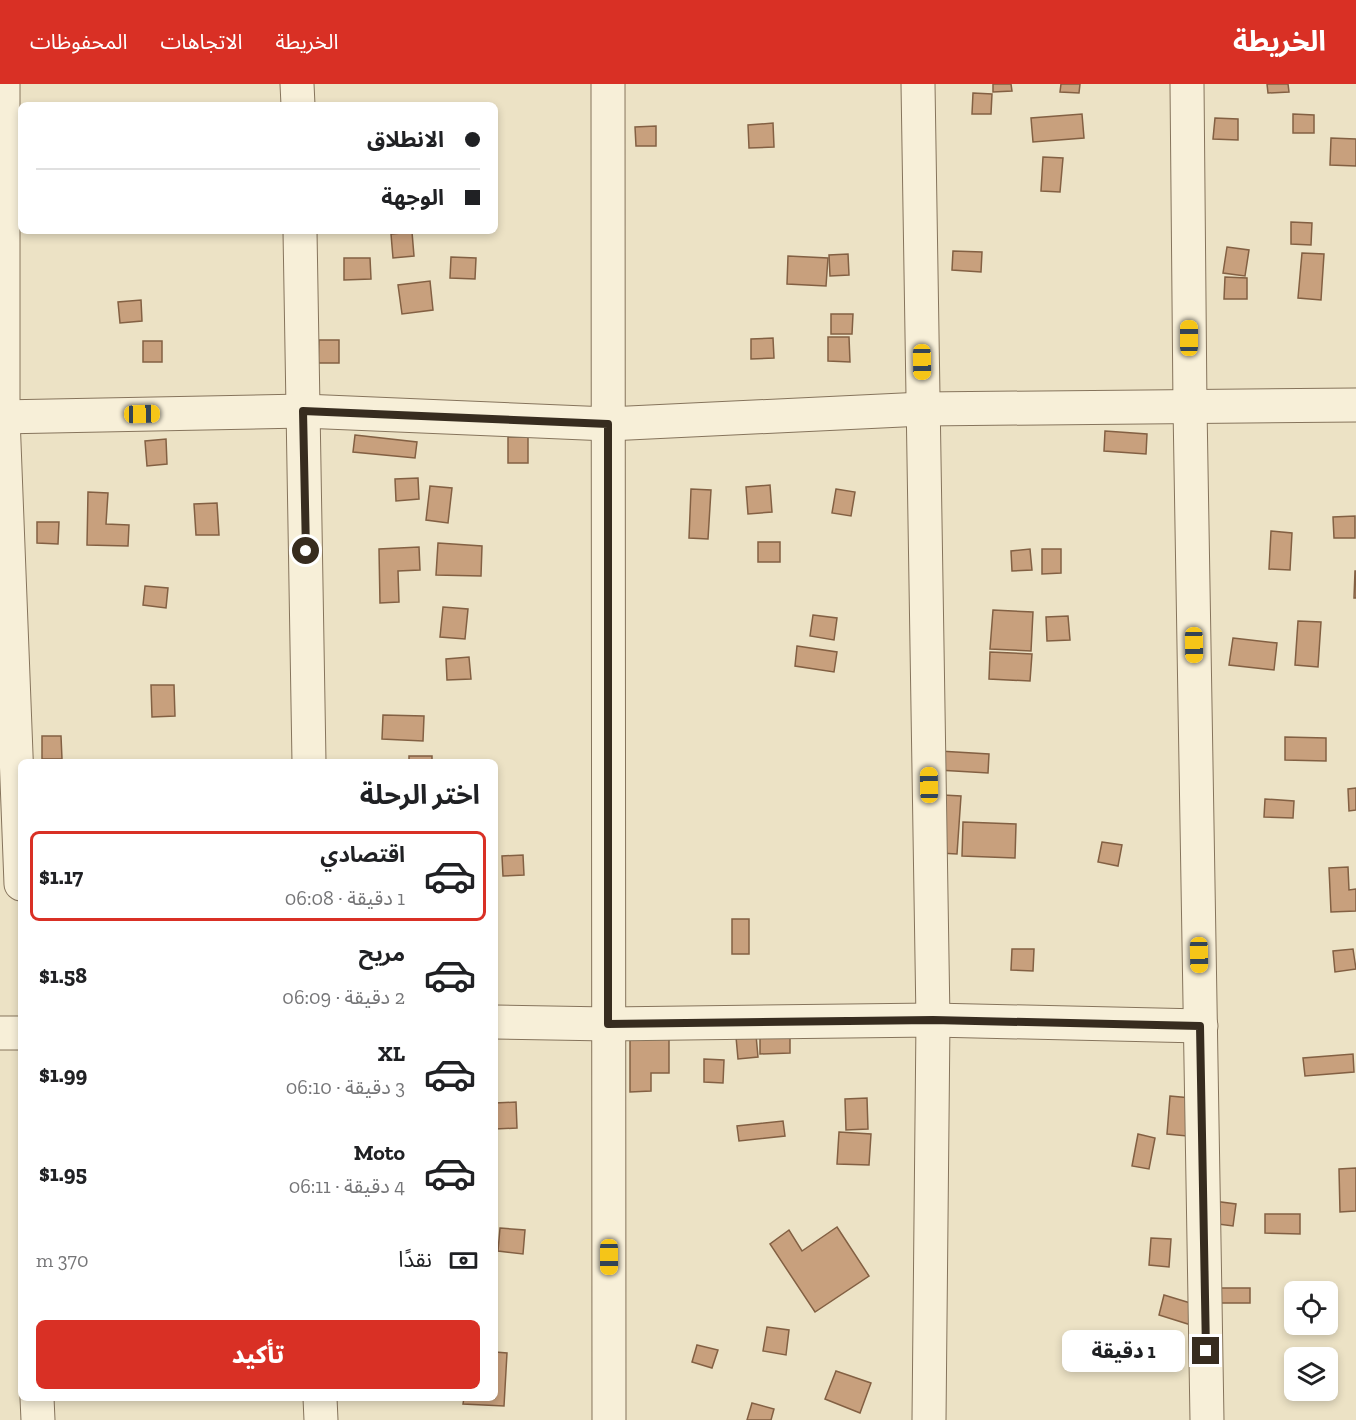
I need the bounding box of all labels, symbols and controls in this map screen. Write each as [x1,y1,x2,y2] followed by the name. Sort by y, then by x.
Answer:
[1233,25,1326,58] text: الخريطة
[30,29,127,54] text: المحفوظات
[160,29,242,54] text: الاتجاهات
[275,29,338,54] text: الخريطة
[367,126,444,153] text: الانطلاق
[381,184,444,211] text: الوجهة
[1180,320,1198,356] car
[913,344,931,380] car
[124,405,160,423] car
[292,537,319,564] route start
[1185,627,1203,663] car
[920,767,938,803] car
[360,779,480,811] text: اختر الرحلة
[320,841,405,868] text: اقتصادي
[423,849,477,903] icon: car
[39,863,83,890] text: $1.17
[285,886,405,910] text: 1 دقيقة · 06:08
[1190,937,1208,973] car
[359,940,405,967] text: مريح
[423,948,477,1002] icon: car
[39,962,87,989] text: $1.58
[282,985,405,1009] text: 2 دقيقة · 06:09
[378,1040,405,1067] text: XL
[423,1047,477,1101] icon: car
[39,1061,87,1088] text: $1.99
[286,1075,405,1099] text: 3 دقيقة · 06:10
[354,1139,405,1166] text: Moto
[423,1146,477,1200] icon: car
[39,1160,87,1187] text: $1.95
[289,1174,405,1198] text: 4 دقيقة · 06:11
[600,1239,618,1275] car
[447,1244,480,1277] icon: cash
[398,1246,432,1273] text: نقدًا
[36,1248,89,1272] text: 370 m
[1284,1281,1338,1401] map controls
[1284,1281,1338,1335] button: locate
[36,1320,480,1389] button: تأكيد
[1062,1330,1185,1372] callout: 1 دقيقة
[1192,1337,1219,1364] route end
[1091,1339,1156,1363] text: 1 دقيقة
[1284,1347,1338,1401] button: layers

